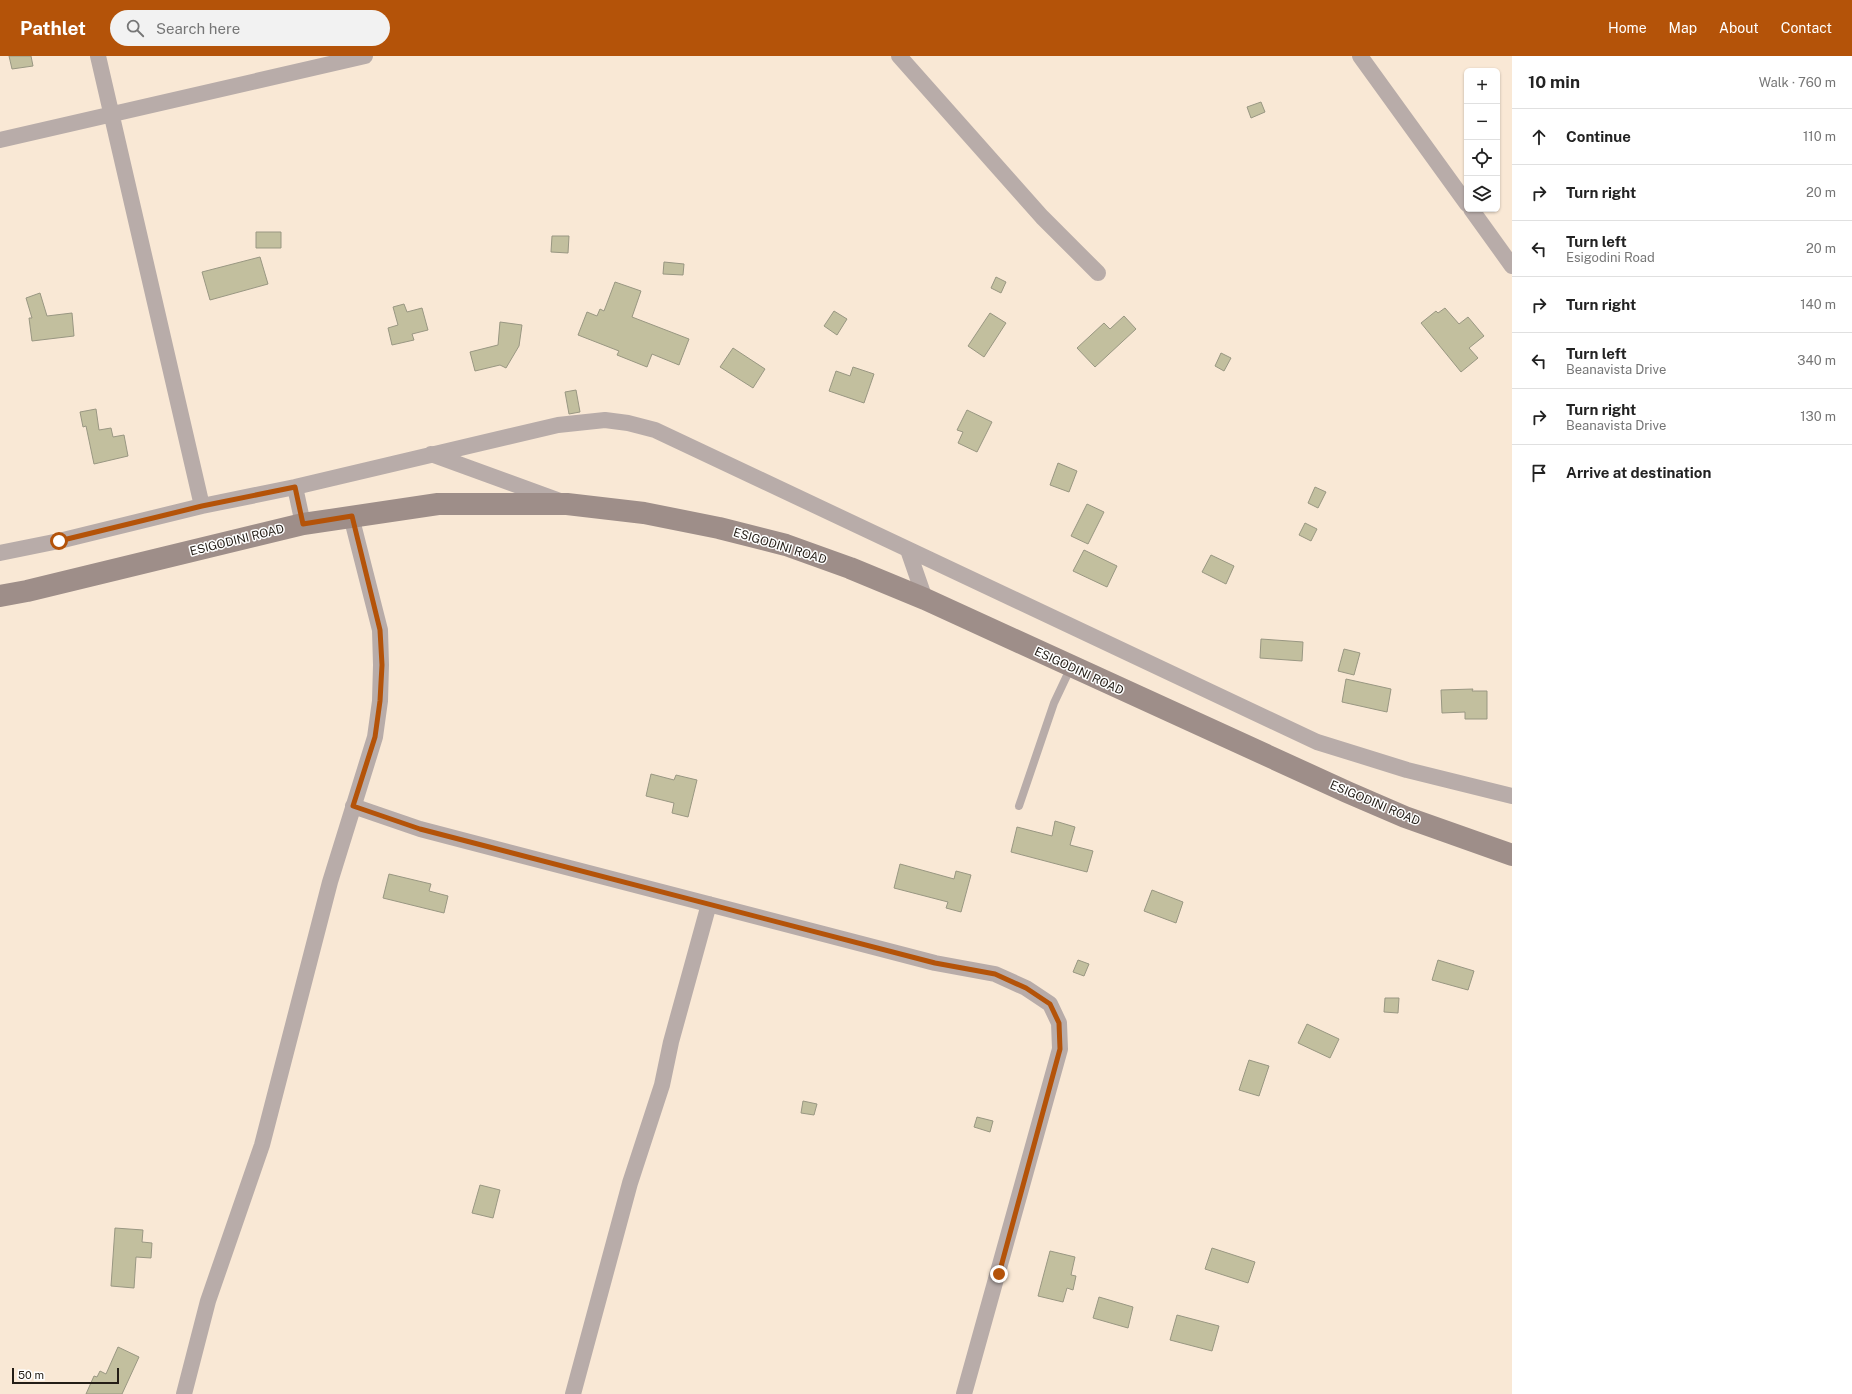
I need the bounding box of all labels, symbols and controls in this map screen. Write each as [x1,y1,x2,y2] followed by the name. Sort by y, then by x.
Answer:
[110,10,390,46] search box
[20,17,86,39] text: Pathlet
[124,17,146,39] icon: search
[156,20,240,37] text: Search here
[1608,20,1647,36] text: Home
[1669,20,1697,36] text: Map
[1719,20,1759,36] text: About
[1781,20,1832,36] text: Contact
[1464,68,1500,212] map controls
[1464,68,1500,104] button: +
[1528,72,1580,92] text: 10 min
[1759,75,1836,90] text: Walk · 760 m
[1464,104,1500,140] button: −
[1528,126,1550,148] icon: ahead
[1566,128,1631,145] text: Continue
[1803,129,1836,144] text: 110 m
[1464,140,1500,176] button: locate
[1464,176,1500,212] button: layers
[1528,182,1550,204] icon: right
[1566,184,1636,201] text: Turn right
[1806,185,1836,200] text: 20 m
[1566,233,1627,250] text: Turn left
[1528,238,1550,260] icon: left
[1806,241,1836,256] text: 20 m
[1566,250,1655,265] text: Esigodini Road
[1528,294,1550,316] icon: right
[1566,296,1636,313] text: Turn right
[1800,297,1836,312] text: 140 m
[1566,345,1627,362] text: Turn left
[1528,350,1550,372] icon: left
[1797,353,1836,368] text: 340 m
[1566,362,1666,377] text: Beanavista Drive
[1566,401,1636,418] text: Turn right
[1528,406,1550,428] icon: right
[1800,409,1836,424] text: 130 m
[1566,418,1666,433] text: Beanavista Drive
[1528,462,1550,484] icon: arrive
[1566,464,1711,481] text: Arrive at destination
[188,521,286,559] street label: ESIGODINI ROAD
[732,525,828,567] street label: ESIGODINI ROAD
[50,532,68,550] route start
[1032,644,1126,698] street label: ESIGODINI ROAD
[1328,778,1422,828] street label: ESIGODINI ROAD
[990,1265,1008,1283] route end
[12,1366,119,1385] scale bar
[18,1369,44,1381] text: 50 m

